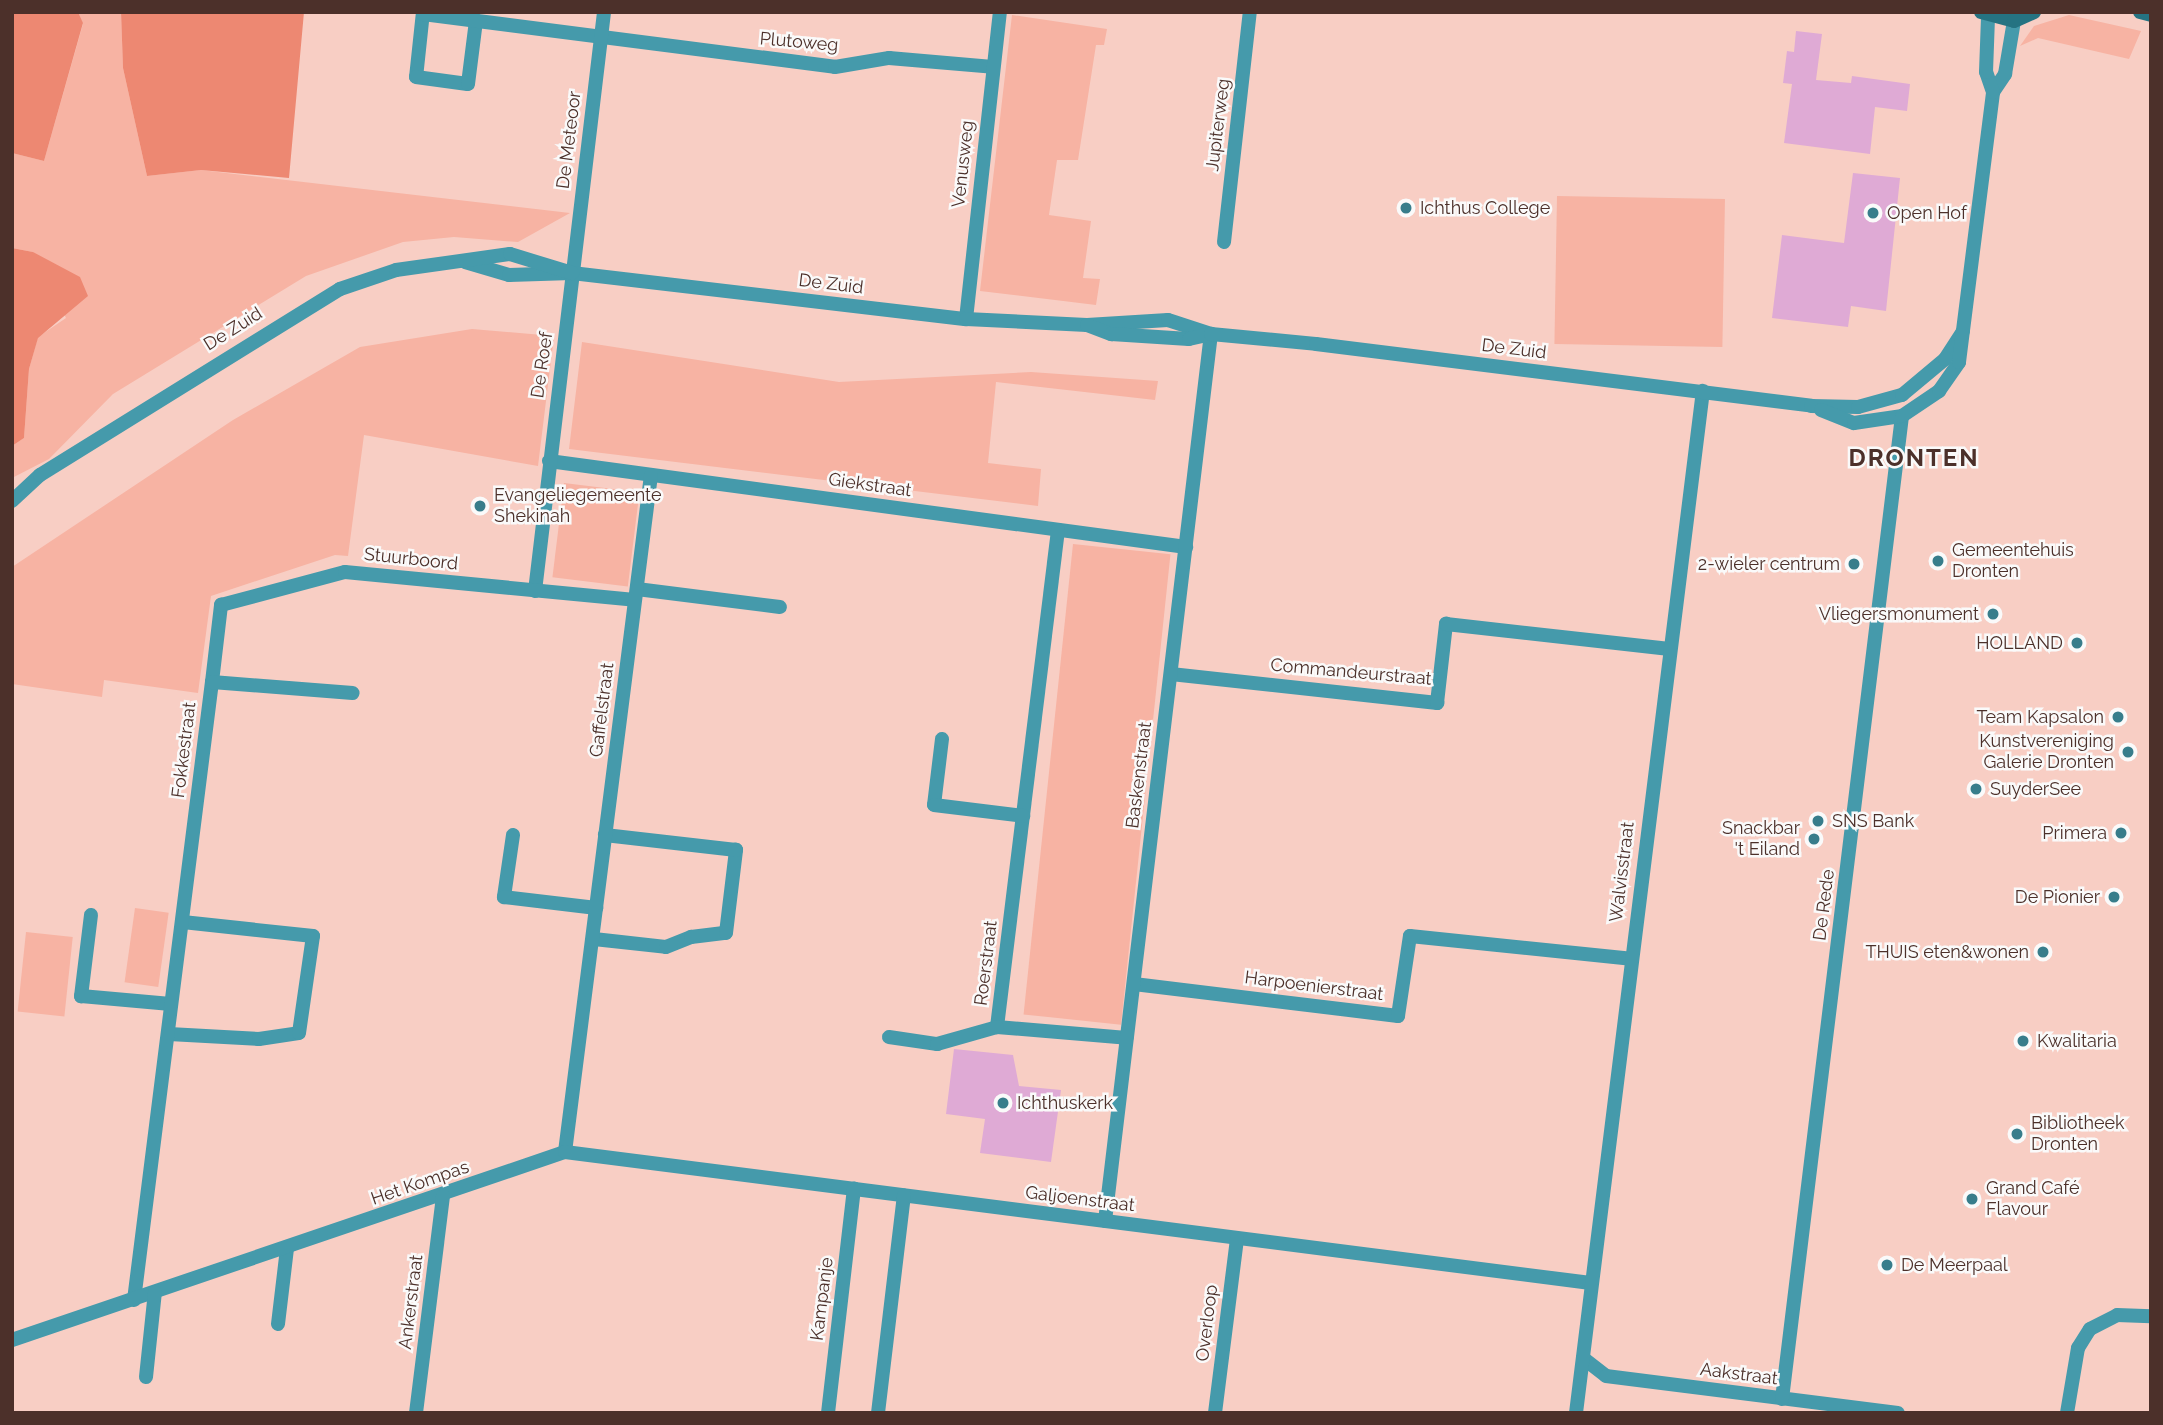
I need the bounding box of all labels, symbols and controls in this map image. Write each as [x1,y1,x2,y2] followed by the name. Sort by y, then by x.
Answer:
[759,28,839,56] street label: Plutoweg
[1202,78,1234,172] street label: Jupiterweg
[552,90,586,190] street label: De Meteoor
[948,119,978,209] street label: Venusweg
[1420,197,1550,219] place label: Ichthus College
[1398,200,1414,216] marker: Ichthus College
[1887,202,1967,224] place label: Open Hof
[1865,205,1881,221] marker: Open Hof
[797,269,865,299] street label: De Zuid
[200,303,266,355] street label: De Zuid
[527,331,557,399] street label: De Roef
[1480,334,1548,364] street label: De Zuid
[1849,444,1979,472] district label: DRONTEN
[827,468,913,502] street label: Giekstraat
[494,485,662,528] place label: Evangeliegemeente Shekinah
[472,498,488,514] marker: Evangeliegemeente Shekinah
[1952,540,2074,582] place label: Gemeentehuis Dronten
[363,543,459,575] street label: Stuurboord
[1697,553,1840,575] place label: 2-wieler centrum
[1930,553,1946,569] marker: Gemeentehuis Dronten
[1846,556,1862,572] marker: 2-wieler centrum
[1819,603,1979,625] place label: Vliegersmonument
[1985,606,2001,622] marker: Vliegersmonument
[1976,632,2063,654] place label: HOLLAND
[2069,635,2085,651] marker: HOLLAND
[1269,654,1433,690] street label: Commandeurstraat
[586,662,618,758] street label: Gaffelstraat
[167,701,201,799] street label: Fokkestraat
[1976,706,2104,728] place label: Team Kapsalon
[2110,709,2126,725] marker: Team Kapsalon
[1122,720,1156,830] street label: Baskenstraat
[1979,731,2114,774] place label: Kunstvereniging Galerie Dronten
[2120,744,2136,760] marker: Kunstvereniging Galerie Dronten
[1990,778,2081,800] place label: SuyderSee
[1968,781,1984,797] marker: SuyderSee
[1832,810,1914,832] place label: SNS Bank
[1810,813,1826,829] marker: SNS Bank
[1722,818,1800,860] place label: Snackbar 't Eiland
[1605,821,1639,923] street label: Walvisstraat
[2042,822,2107,844] place label: Primera
[2113,825,2129,841] marker: Primera
[1806,831,1822,847] marker: Snackbar 't Eiland
[1809,868,1839,942] street label: De Rede
[2015,886,2100,908] place label: De Pionier
[2106,889,2122,905] marker: De Pionier
[970,919,1002,1007] street label: Roerstraat
[1866,941,2029,963] place label: THUIS eten&wonen
[2035,944,2051,960] marker: THUIS eten&wonen
[1243,967,1385,1005] street label: Harpoenierstraat
[2037,1030,2117,1052] place label: Kwalitaria
[2015,1033,2031,1049] marker: Kwalitaria
[1017,1092,1113,1114] place label: Ichthuskerk
[995,1095,1011,1111] marker: Ichthuskerk
[2031,1113,2125,1156] place label: Bibliotheek Dronten
[2009,1126,2025,1142] marker: Bibliotheek Dronten
[368,1156,472,1210] street label: Het Kompas
[1986,1178,2080,1220] place label: Grand Café Flavour
[1024,1182,1136,1216] street label: Galjoenstraat
[1964,1191,1980,1207] marker: Grand Café Flavour
[394,1253,428,1351] street label: Ankerstraat
[1901,1254,2008,1276] place label: De Meerpaal
[806,1256,838,1342] street label: Kampanje
[1879,1257,1895,1273] marker: De Meerpaal
[1192,1283,1222,1363] street label: Overloop
[1699,1359,1779,1389] street label: Aakstraat

